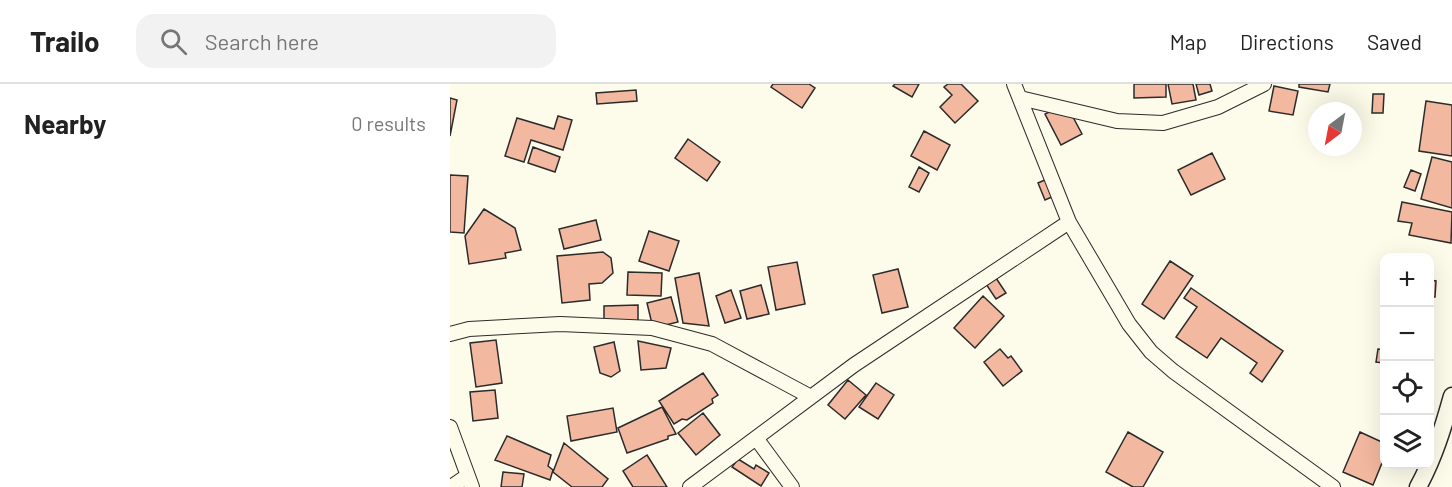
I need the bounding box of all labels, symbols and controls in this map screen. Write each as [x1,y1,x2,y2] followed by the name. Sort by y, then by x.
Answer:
[136,14,556,68] search box
[30,24,100,58] text: Trailo
[157,25,190,58] icon: search
[205,28,319,54] text: Search here
[1170,29,1207,54] text: Map
[1240,29,1334,54] text: Directions
[1367,29,1422,54] text: Saved
[1308,102,1362,156] north arrow
[24,108,106,139] text: Nearby
[351,111,426,135] text: 0 results
[1380,253,1434,469] map controls
[1380,253,1434,307] button: +
[1380,307,1434,361] button: −
[1380,361,1434,415] button: locate
[1380,415,1434,469] button: layers

